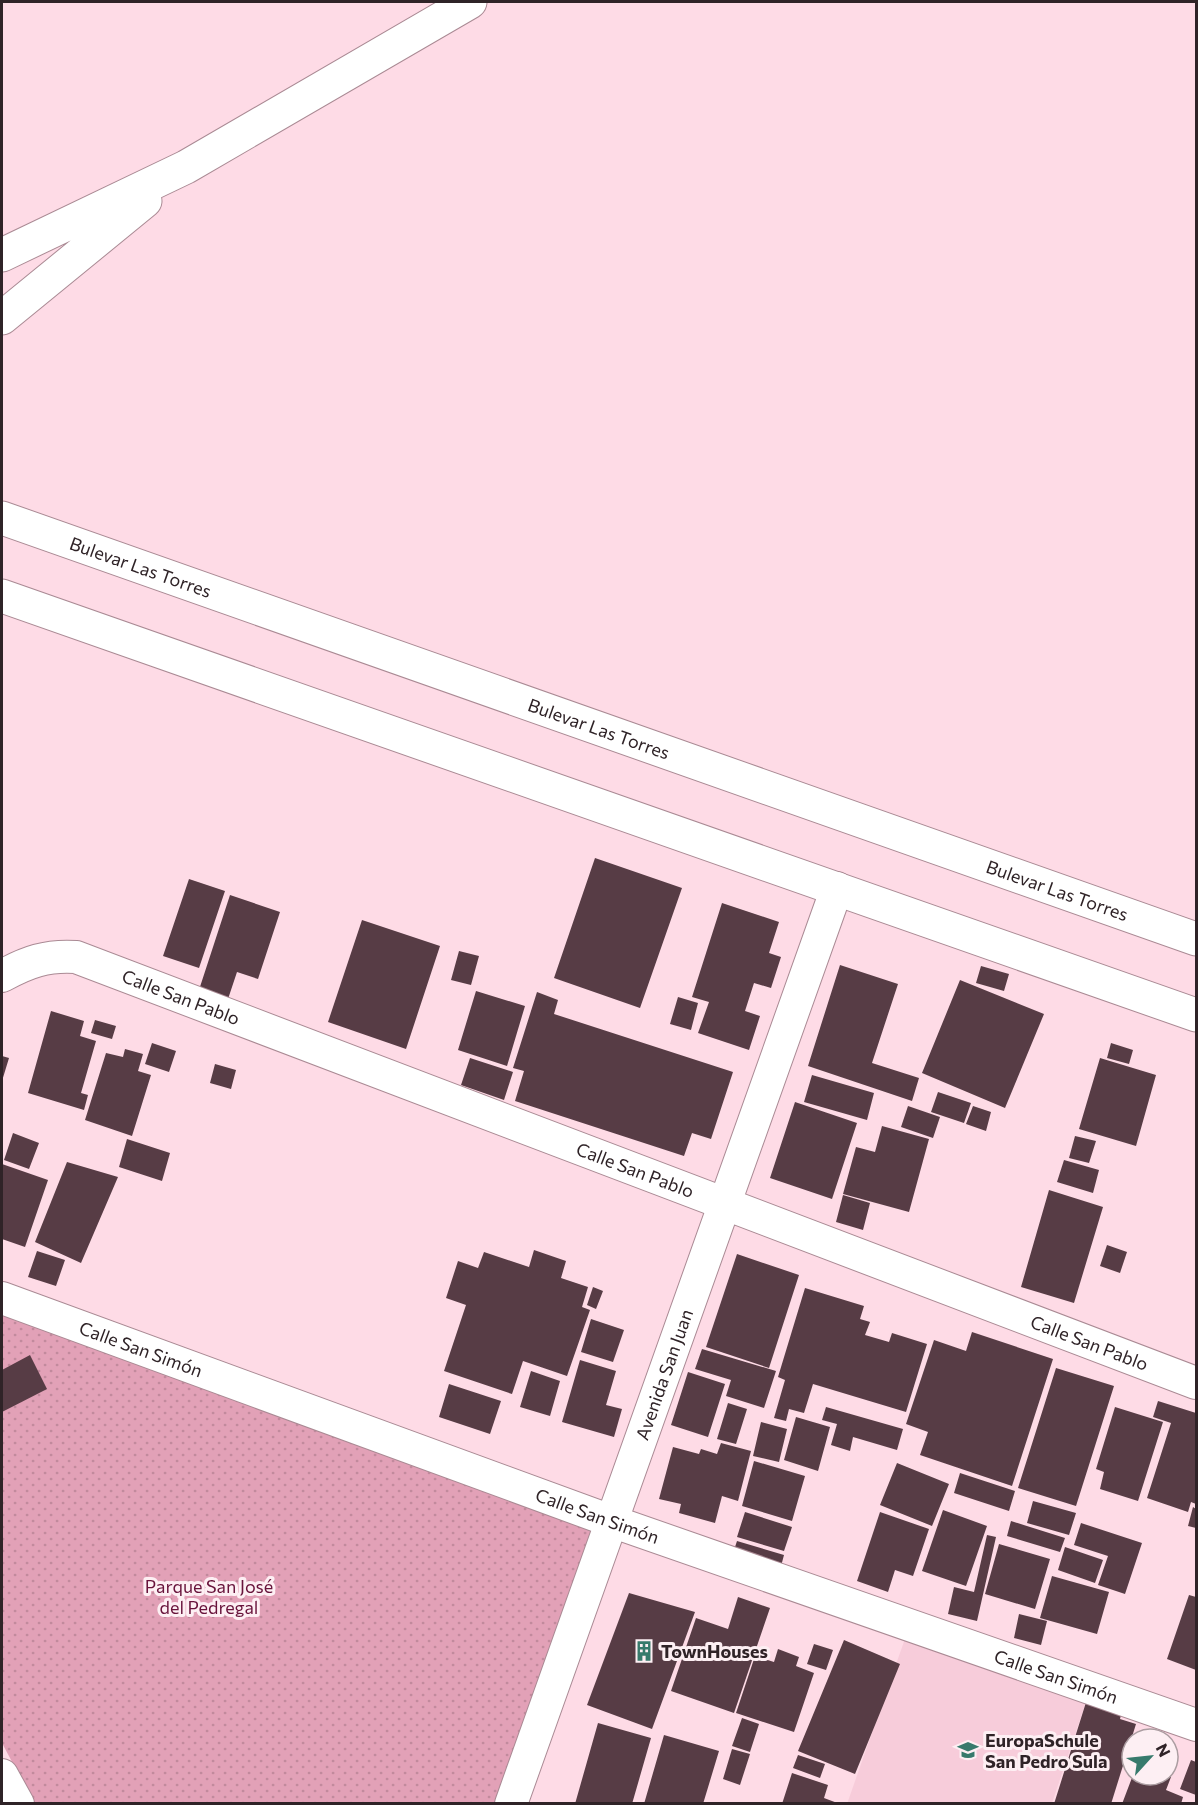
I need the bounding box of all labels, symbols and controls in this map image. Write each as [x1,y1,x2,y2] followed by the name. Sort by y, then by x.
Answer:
[67,532,214,602] street label: Bulevar Las Torres
[525,693,673,764] street label: Bulevar Las Torres
[983,855,1131,925] street label: Bulevar Las Torres
[119,965,243,1029] street label: Calle San Pablo
[573,1137,697,1202] street label: Calle San Pablo
[631,1306,697,1443] street label: Avenida San Juan
[1027,1310,1152,1375] street label: Calle San Pablo
[76,1316,206,1382] street label: Calle San Simón
[533,1483,662,1548] street label: Calle San Simón
[145,1575,273,1618] park label: Parque San José del Pedregal
[632,1639,656,1663] building icon: TownHouses
[661,1640,768,1662] place label: TownHouses
[991,1645,1121,1708] street label: Calle San Simón
[1120,1727,1180,1787] north arrow
[985,1729,1107,1772] place label: EuropaSchule San Pedro Sula
[956,1738,980,1762] school or university icon: EuropaSchule San Pedro Sula
[1153,1740,1175,1760] text: N

